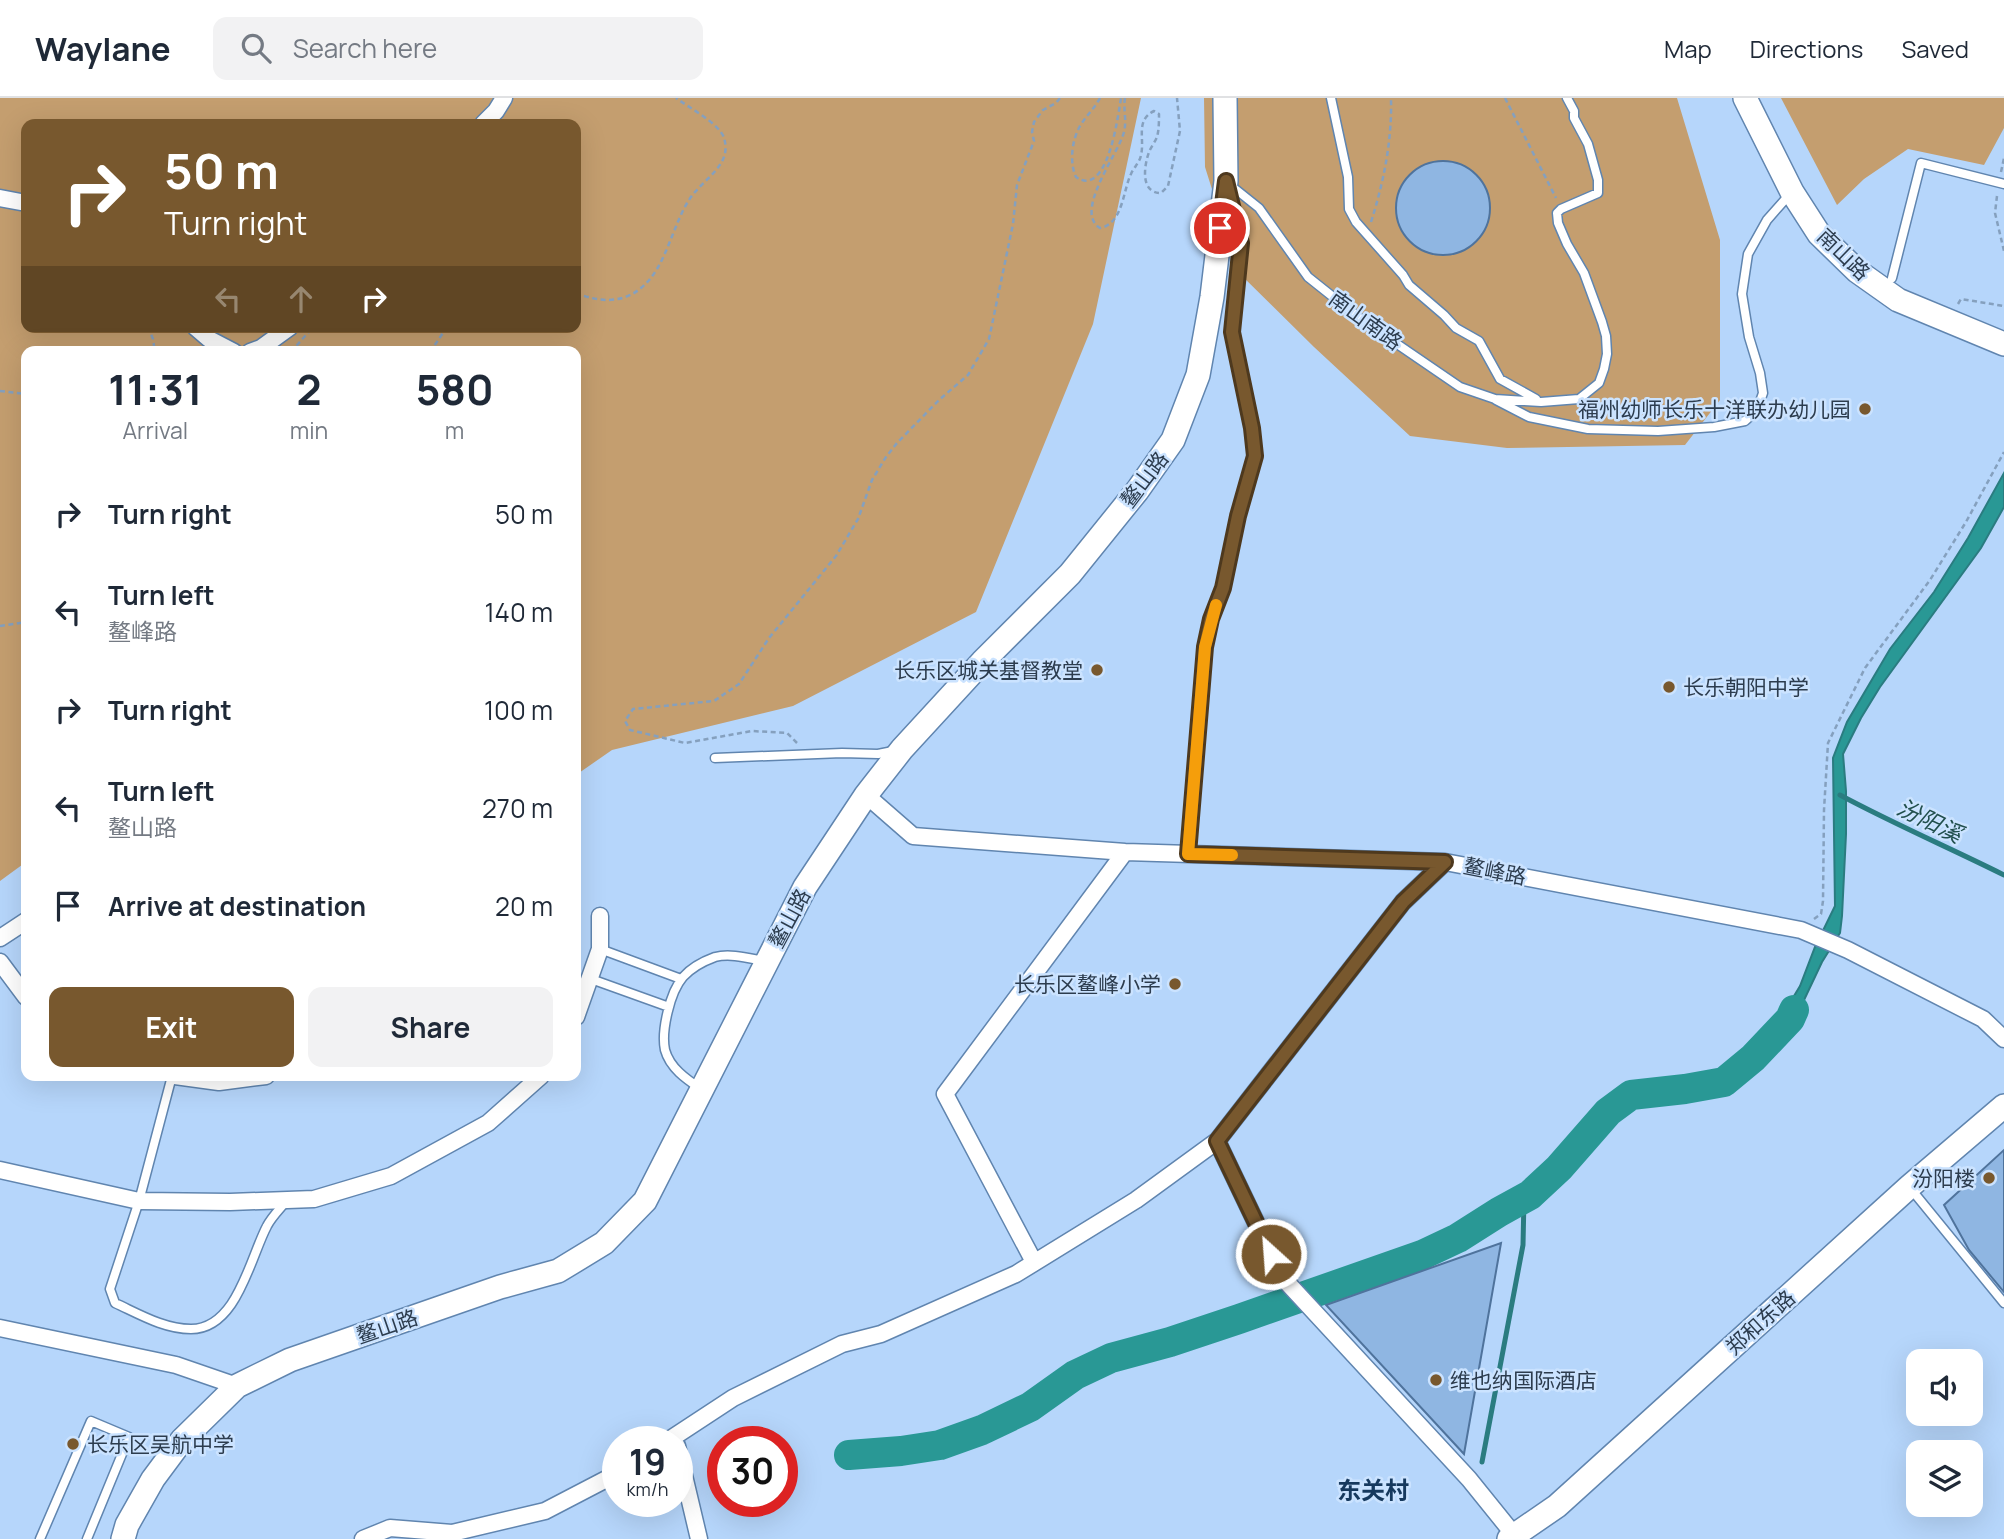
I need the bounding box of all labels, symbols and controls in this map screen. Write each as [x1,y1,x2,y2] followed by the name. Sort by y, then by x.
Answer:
[213,17,703,80] search box
[35,26,171,71] text: Waylane
[237,29,275,67] icon: search
[293,30,437,66] text: Search here
[1664,32,1712,65] text: Map
[1750,32,1863,65] text: Directions
[1901,32,1969,65] text: Saved
[164,137,279,204] text: 50 m
[49,147,140,238] icon: right
[1190,198,1250,258] pin
[164,201,307,245] text: Turn right
[1201,209,1239,247] icon: arrive
[1812,222,1876,286] street label: 南山路
[209,280,247,318] icon: left
[282,280,320,318] icon: ahead
[355,280,393,318] icon: right
[1324,284,1408,356] street label: 南山南路
[108,360,202,418] text: 11:31
[296,360,322,418] text: 2
[416,360,494,418] text: 580
[1578,395,1851,423] place label: 福州幼师长乐十洋联办幼儿园
[1857,401,1873,417] marker: 福州幼师长乐十洋联办幼儿园
[123,414,188,446] text: Arrival
[290,414,328,446] text: min
[445,414,464,446] text: m
[1114,445,1174,513] street label: 鳌山路
[49,495,87,533] icon: right
[108,496,232,532] text: Turn right
[495,496,553,532] text: 50 m
[108,577,215,613] text: Turn left
[49,593,87,631] icon: left
[484,594,553,630] text: 140 m
[108,615,177,647] text: 鳌峰路
[894,656,1083,684] place label: 长乐区城关基督教堂
[1089,662,1105,678] marker: 长乐区城关基督教堂
[1683,673,1809,701] place label: 长乐朝阳中学
[1661,679,1677,695] marker: 长乐朝阳中学
[49,691,87,729] icon: right
[108,692,232,728] text: Turn right
[484,692,553,728] text: 100 m
[108,773,215,809] text: Turn left
[49,789,87,827] icon: left
[482,790,553,826] text: 270 m
[1892,790,1971,851] water label: 汾阳溪
[108,811,177,843] text: 鳌山路
[1461,851,1529,891] street label: 鳌峰路
[762,884,816,952] street label: 鳌山路
[49,887,87,925] icon: arrive
[108,888,366,924] text: Arrive at destination
[495,888,553,924] text: 20 m
[1014,970,1161,998] place label: 长乐区鳌峰小学
[1167,976,1183,992] marker: 长乐区鳌峰小学
[49,987,294,1067] button: Exit
[308,987,553,1067] button: Share
[1912,1164,1975,1192] place label: 汾阳楼
[1981,1170,1997,1186] marker: 汾阳楼
[1234,1217,1308,1291] position arrow
[1719,1283,1801,1361] street label: 郑和东路
[353,1303,421,1349] street label: 鳌山路
[1906,1349,1983,1517] map controls
[1906,1349,1983,1426] button: sound
[1450,1366,1597,1394] place label: 维也纳国际酒店
[1428,1372,1444,1388] marker: 维也纳国际酒店
[707,1426,798,1517] speed limit sign: 30
[87,1430,234,1458] place label: 长乐区吴航中学
[65,1436,81,1452] marker: 长乐区吴航中学
[629,1438,666,1486] text: 19
[1906,1440,1983,1517] button: layers
[1337,1473,1409,1506] district label: 东关村
[627,1477,668,1501] text: km/h

